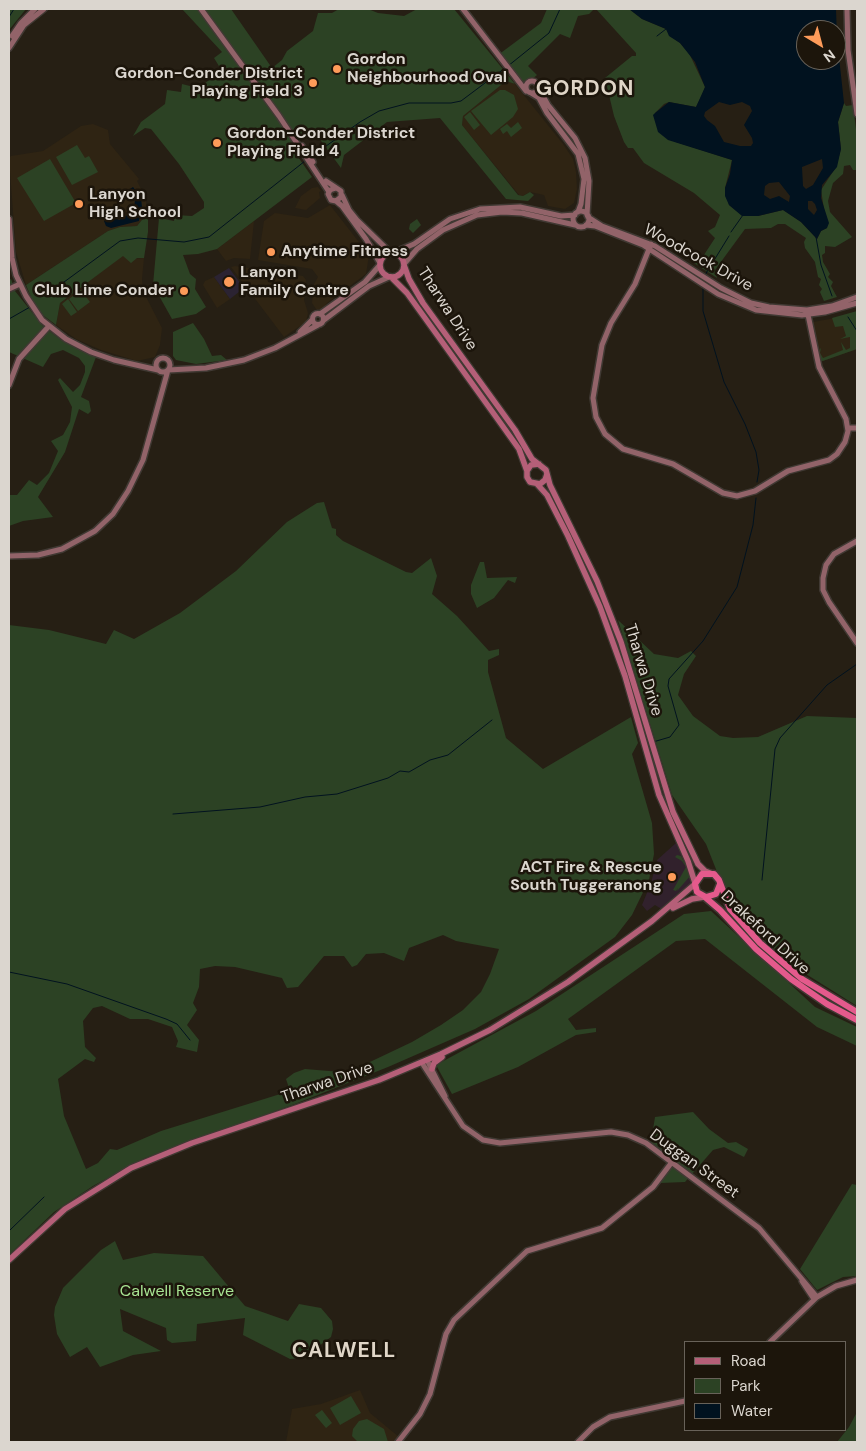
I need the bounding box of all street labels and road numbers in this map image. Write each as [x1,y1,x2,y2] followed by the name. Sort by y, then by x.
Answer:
[640,220,756,296] street label: Woodcock Drive
[413,264,481,354] street label: Tharwa Drive
[620,621,666,719] street label: Tharwa Drive
[717,887,813,979] street label: Drakeford Drive
[279,1058,375,1108] street label: Tharwa Drive
[646,1125,742,1203] street label: Duggan Street

